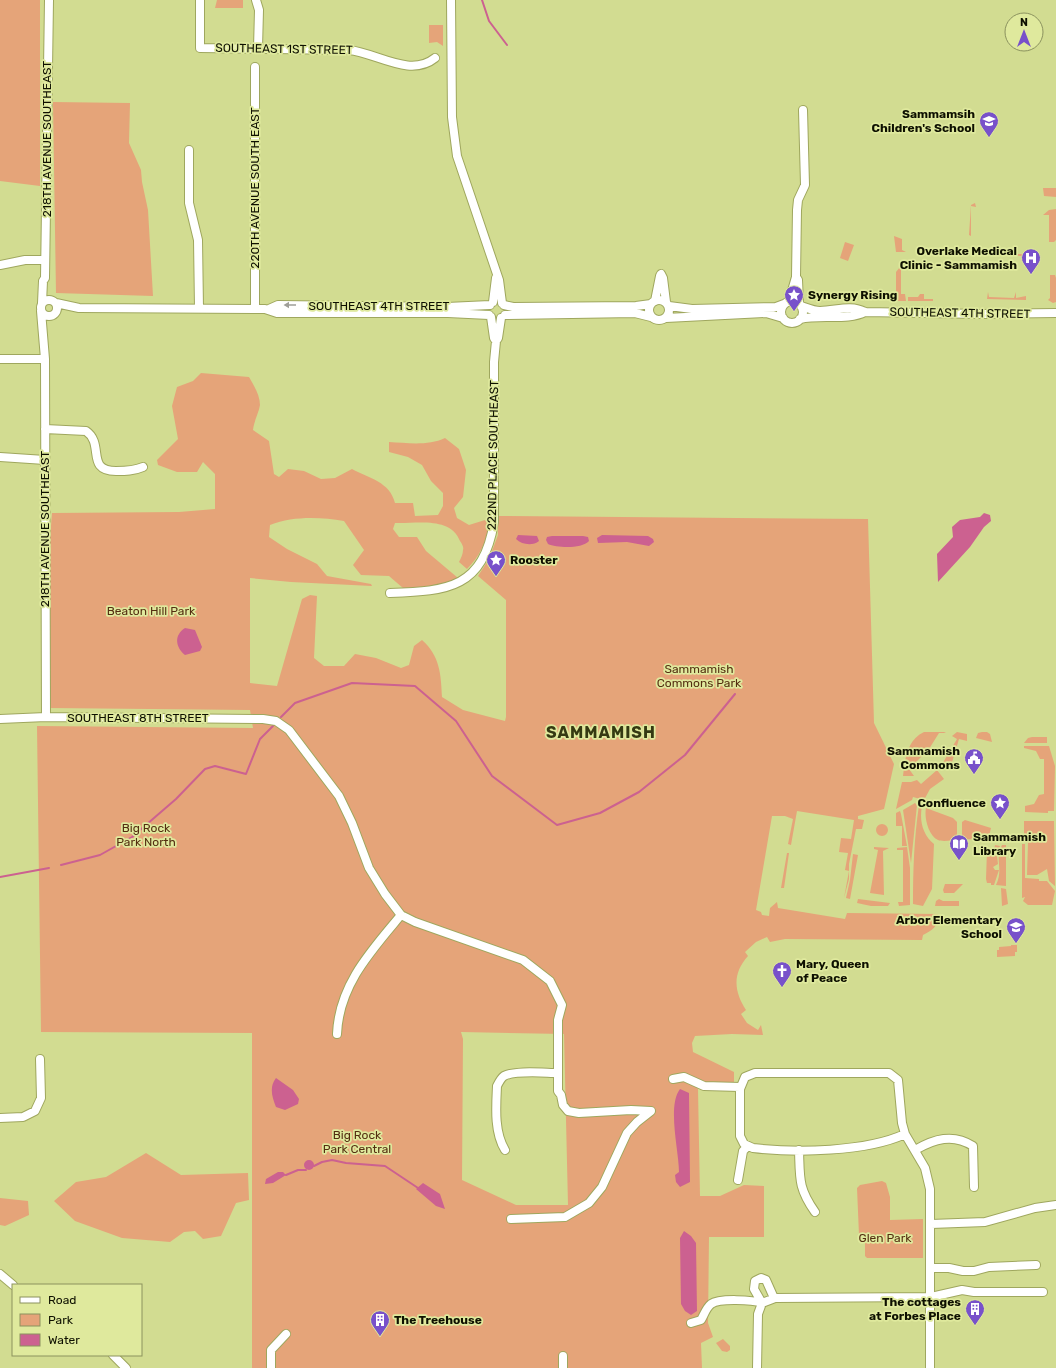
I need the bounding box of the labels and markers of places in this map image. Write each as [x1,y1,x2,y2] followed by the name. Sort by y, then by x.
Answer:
[872,107,975,135] place label: Sammamsih Children's School
[978,110,1000,138] school or university icon: Sammamsih Children's School
[900,244,1017,272] place label: Overlake Medical Clinic - Sammamish
[1020,247,1042,275] hospital icon: Overlake Medical Clinic - Sammamish
[783,284,805,312] place icon: Synergy Rising
[808,288,897,302] place label: Synergy Rising
[485,549,507,577] place icon: Rooster
[510,553,558,567] place label: Rooster
[887,744,960,772] place label: Sammamish Commons
[963,747,985,775] public building icon: Sammamish Commons
[989,792,1011,820] place icon: Confluence
[917,796,986,810] place label: Confluence
[973,830,1046,858] place label: Sammamish Library
[948,833,970,861] library icon: Sammamish Library
[896,913,1002,941] place label: Arbor Elementary School
[1005,916,1027,944] school or university icon: Arbor Elementary School
[796,957,869,985] place label: Mary, Queen of Peace
[771,960,793,988] church icon: Mary, Queen of Peace
[869,1295,961,1323] place label: The cottages at Forbes Place
[964,1298,986,1326] building icon: The cottages at Forbes Place
[369,1309,391,1337] building icon: The Treehouse
[394,1313,482,1327] place label: The Treehouse

